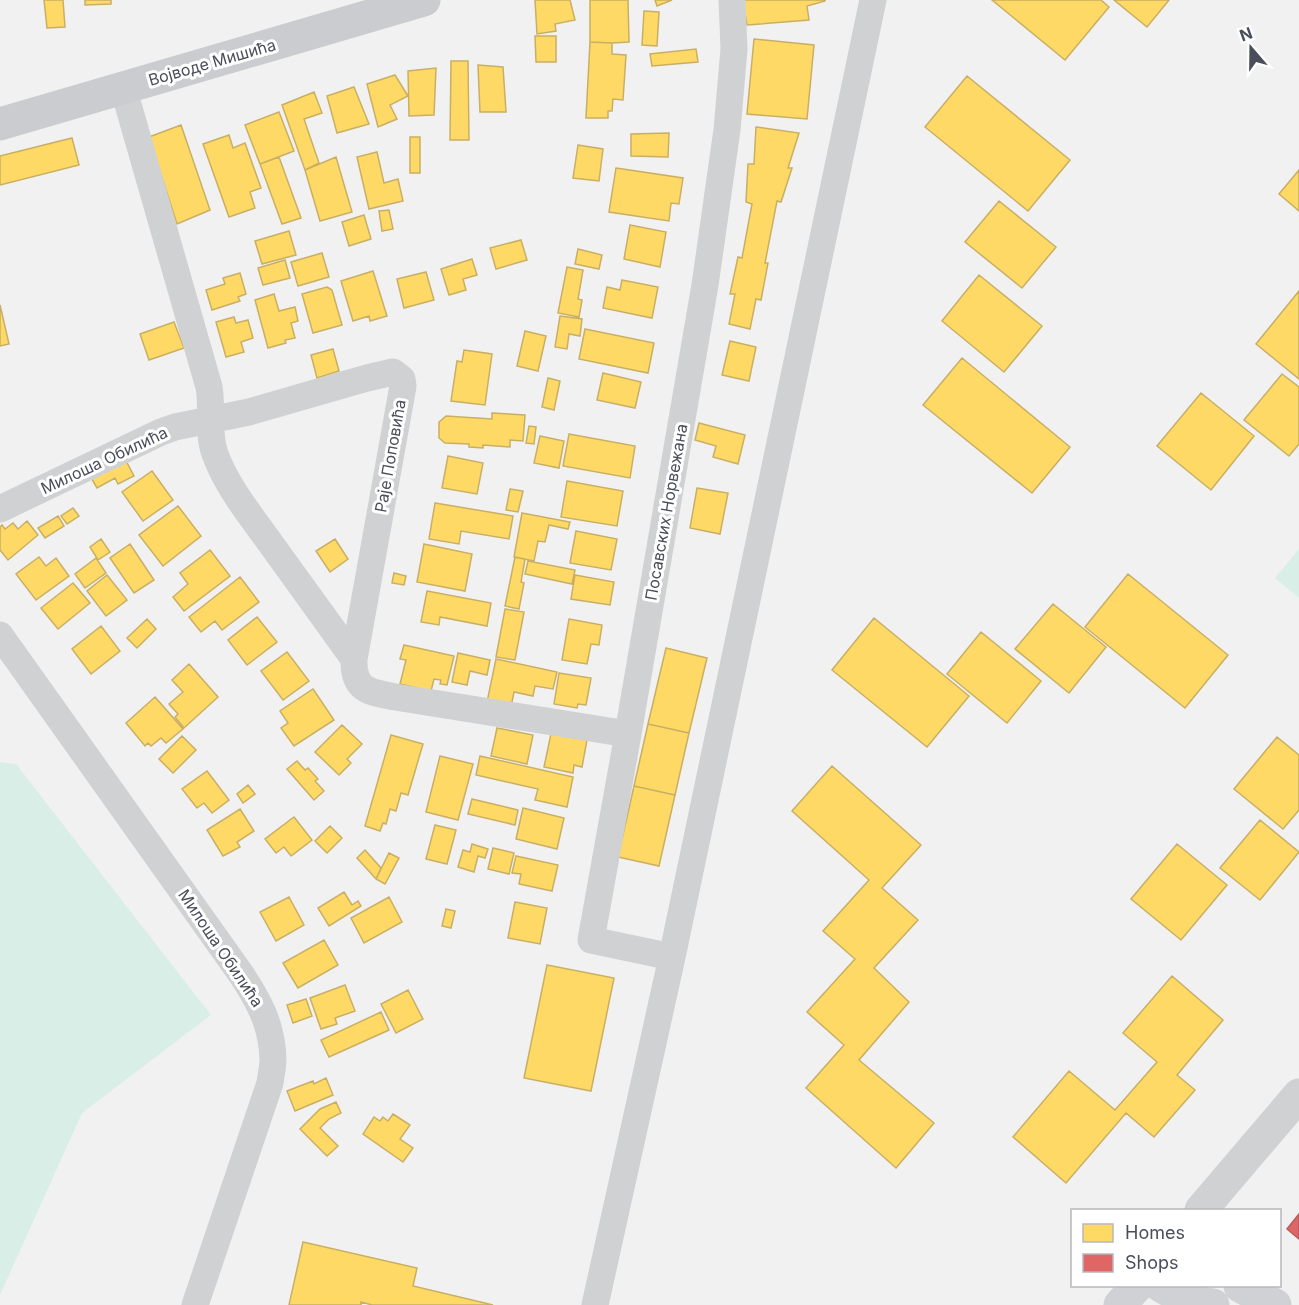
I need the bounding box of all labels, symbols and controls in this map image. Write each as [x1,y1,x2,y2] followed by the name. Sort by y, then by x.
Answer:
[1221,18,1281,78] north arrow
[1237,22,1255,45] text: N
[146,34,278,90] street label: Војводе Мишића
[370,398,410,514] street label: Раје Поповића
[37,422,171,498] street label: Милоша Обилића
[641,422,691,602] street label: Посавских Норвежана
[174,885,268,1011] street label: Милоша Обилића
[1071,1209,1281,1287] legend
[1125,1222,1185,1243] text: Homes
[1125,1252,1179,1273] text: Shops

